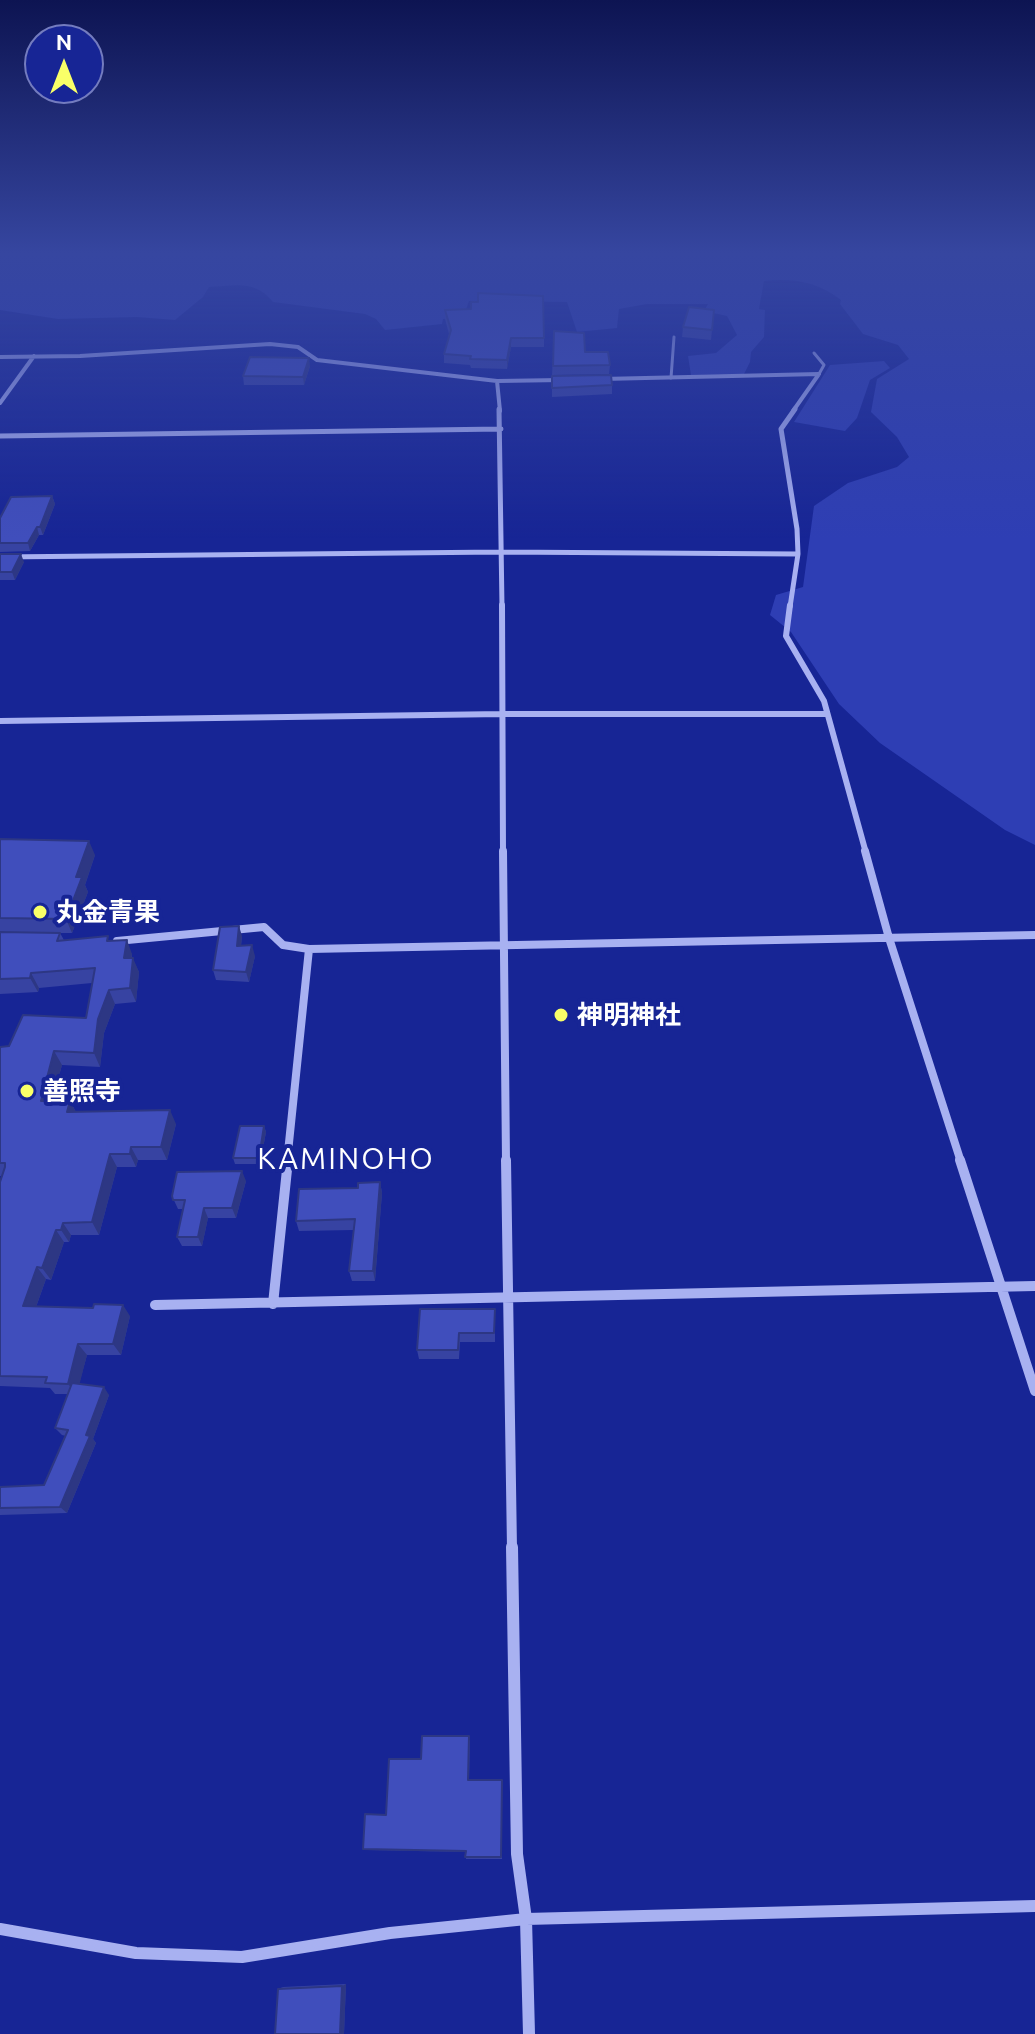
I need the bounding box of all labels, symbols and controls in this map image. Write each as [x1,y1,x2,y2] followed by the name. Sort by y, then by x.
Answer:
[24,24,104,104] north arrow
[56,29,72,54] text: N
[56,896,160,928] place label: 丸金青果
[31,903,49,921] marker: 丸金青果
[577,999,681,1031] place label: 神明神社
[552,1006,570,1024] marker: 神明神社
[43,1075,121,1107] place label: 善照寺
[18,1082,36,1100] marker: 善照寺
[257,1141,435,1177] district label: KAMINOHO

